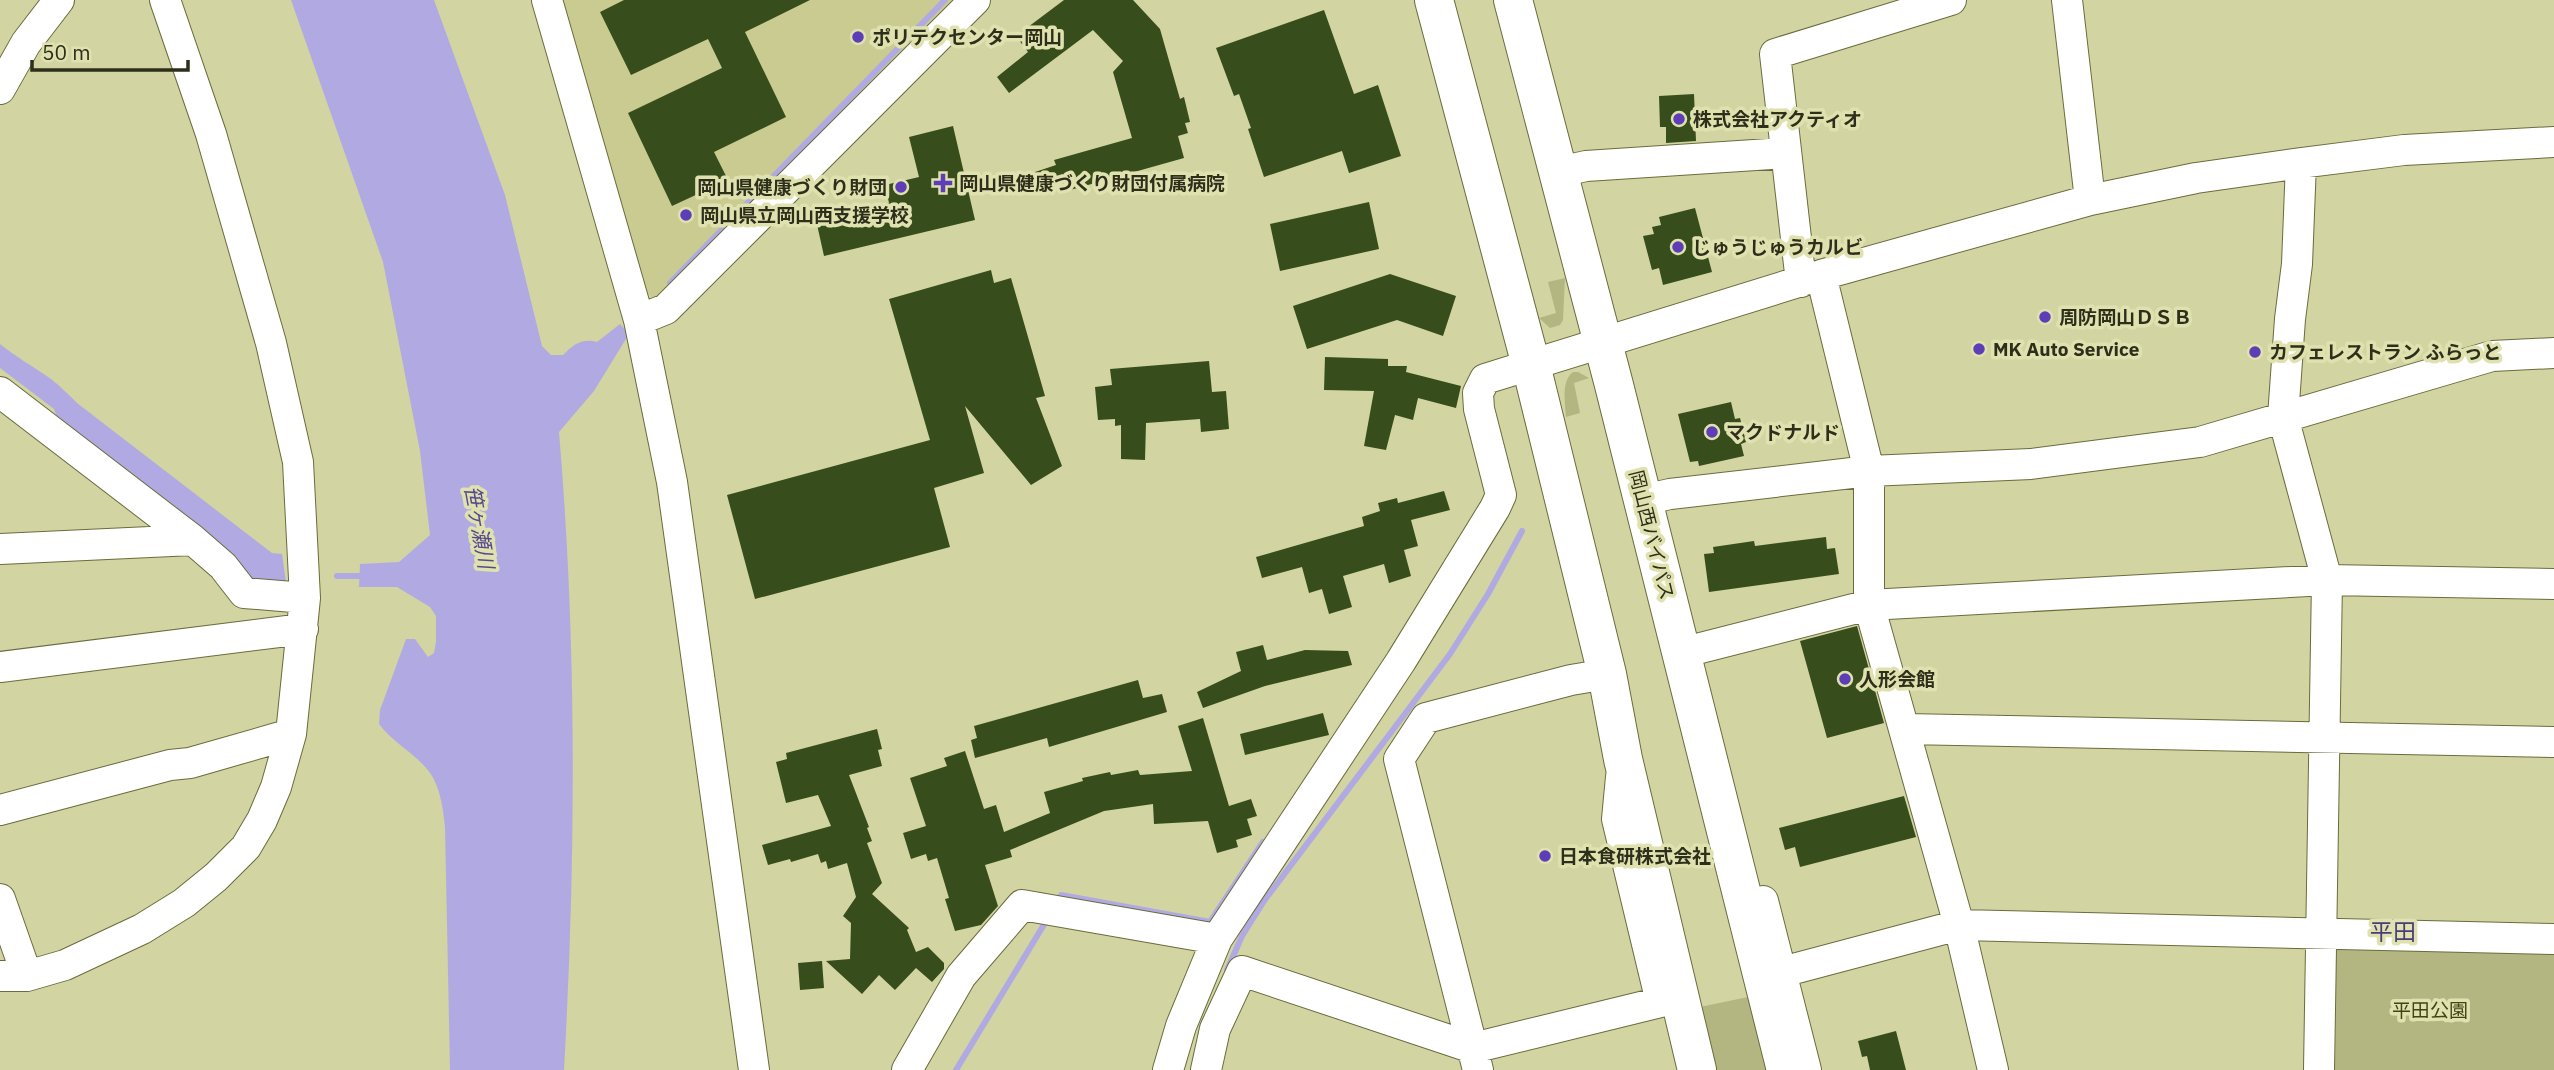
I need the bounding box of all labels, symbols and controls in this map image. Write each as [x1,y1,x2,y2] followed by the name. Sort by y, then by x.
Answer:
[872,25,1062,49] place label: ポリテクセンター岡山
[32,28,187,72] scale bar
[850,29,866,45] marker: ポリテクセンター岡山
[42,38,91,66] text: 50 m
[1693,107,1862,131] place label: 株式会社アクティオ
[1671,111,1687,127] marker: 株式会社アクティオ
[959,171,1225,195] place label: 岡山県健康づくり財団付属病院
[933,173,953,193] marker: 岡山県健康づくり財団付属病院
[697,175,887,199] place label: 岡山県健康づくり財団
[893,179,909,195] marker: 岡山県健康づくり財団
[700,203,909,227] place label: 岡山県立岡山西支援学校
[678,207,694,223] marker: 岡山県立岡山西支援学校
[1692,235,1863,259] place label: じゅうじゅうカルビ
[1670,239,1686,255] marker: じゅうじゅうカルビ
[2059,305,2192,329] place label: 周防岡山ＤＳＢ
[2037,309,2053,325] marker: 周防岡山ＤＳＢ
[1993,337,2139,361] place label: MK Auto Service
[2269,340,2502,364] place label: カフェレストラン ふらっと
[1971,341,1987,357] marker: MK Auto Service
[2247,344,2263,360] marker: カフェレストラン ふらっと
[1726,420,1840,444] place label: マクドナルド
[1704,424,1720,440] marker: マクドナルド
[1624,468,1680,602] street label: 岡山西バイパス
[459,483,501,573] water label: 笹ヶ瀬川
[1859,667,1935,691] place label: 人形会館
[1837,671,1853,687] marker: 人形会館
[1559,844,1711,868] place label: 日本食研株式会社
[1537,848,1553,864] marker: 日本食研株式会社
[2370,916,2416,946] district label: 平田
[2392,998,2468,1022] park label: 平田公園

